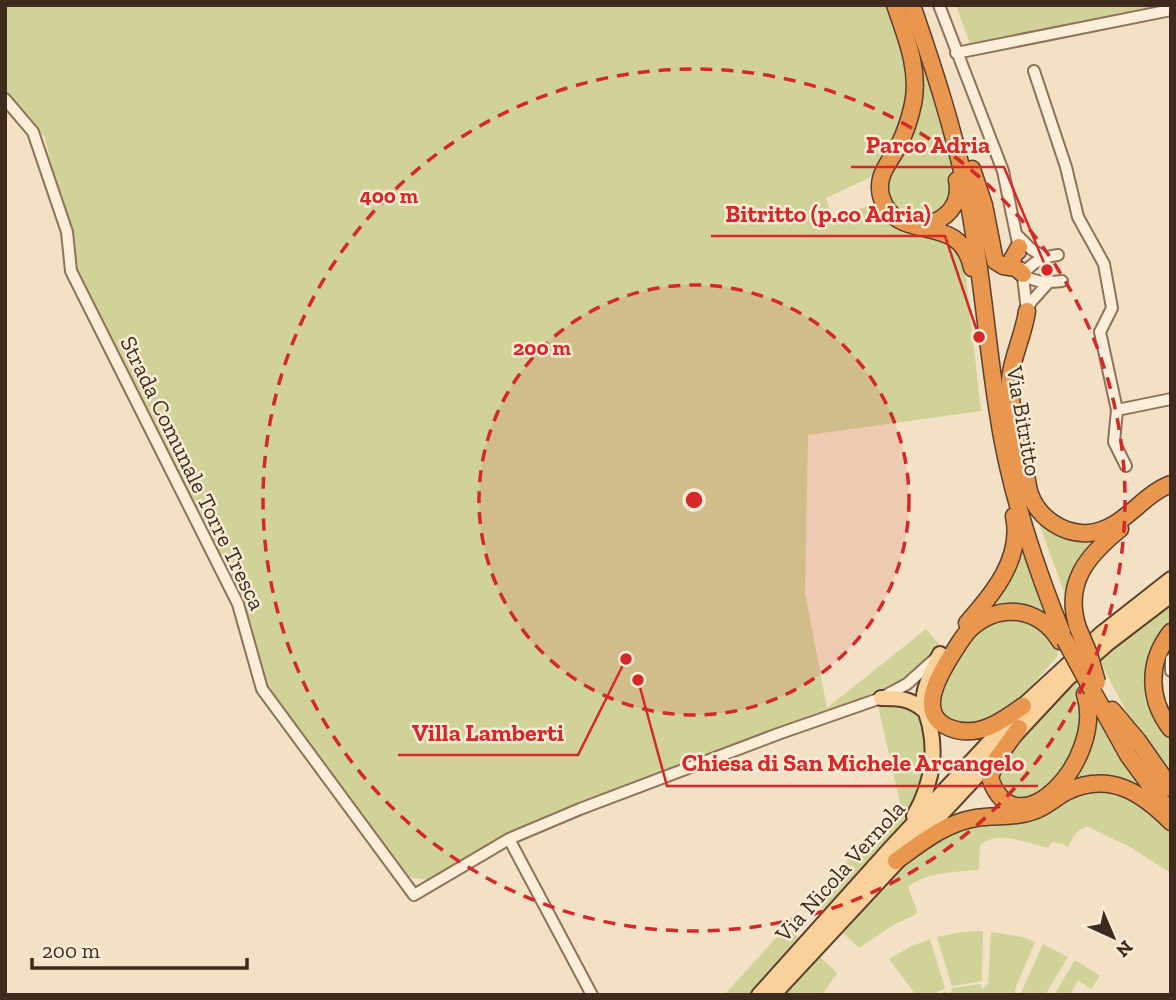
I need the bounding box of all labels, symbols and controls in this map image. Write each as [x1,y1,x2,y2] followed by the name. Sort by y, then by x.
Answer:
[851,122,1004,167] callout: Parco Adria
[866,130,990,159] text: Parco Adria
[360,183,419,208] text: 400 m
[711,191,945,236] callout: Bitritto (p.co Adria)
[725,199,931,228] text: Bitritto (p.co Adria)
[114,331,272,615] street label: Strada Comunale Torre Tresca
[513,335,571,360] text: 200 m
[1000,363,1047,478] street label: Via Bitritto
[682,488,706,512] centre of rings
[398,710,578,755] callout: Villa Lamberti
[412,718,564,747] text: Villa Lamberti
[667,741,1038,786] callout: Chiesa di San Michele Arcangelo
[682,748,1025,777] text: Chiesa di San Michele Arcangelo
[769,795,911,948] street label: Via Nicola Vernola
[1078,902,1148,972] north arrow
[32,926,247,970] scale bar
[1111,936,1138,962] text: N
[42,938,100,963] text: 200 m

